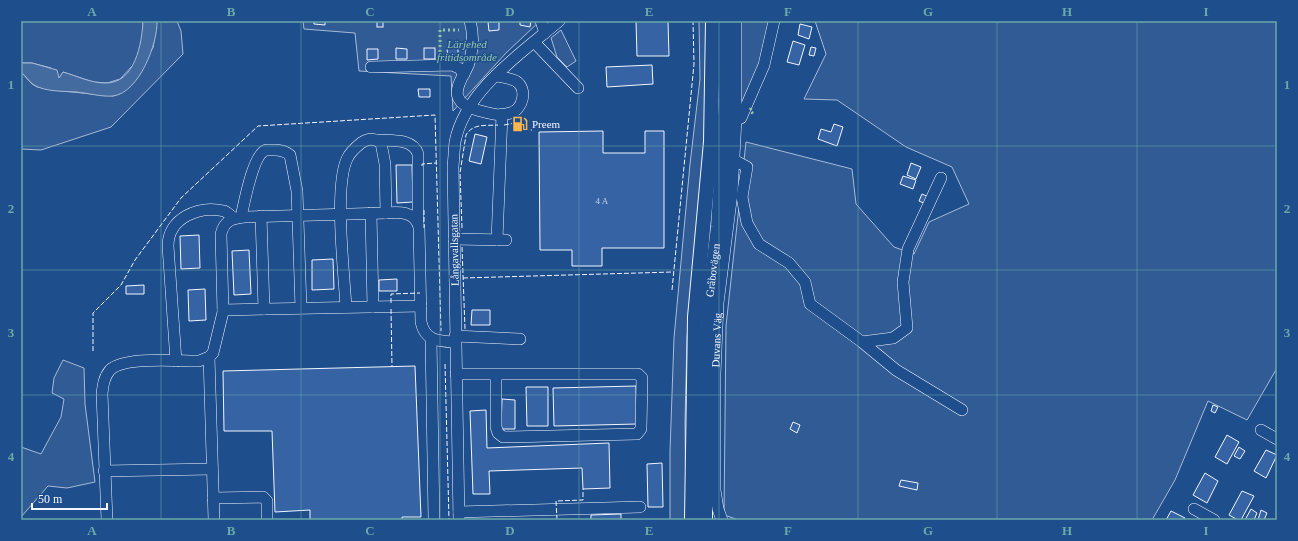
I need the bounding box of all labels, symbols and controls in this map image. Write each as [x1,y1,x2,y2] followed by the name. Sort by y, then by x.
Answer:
[87,4,97,19] text: A
[227,4,236,19] text: B
[365,4,375,19] text: C
[505,4,515,19] text: D
[645,4,653,19] text: E
[784,4,792,19] text: F
[923,4,933,19] text: G
[1062,4,1072,19] text: H
[1203,4,1209,19] text: I
[437,38,497,63] park label: Lärjehed fritidsområde
[8,77,14,92] text: 1
[1284,77,1290,92] text: 1
[511,115,529,133] fuel station icon: Preem
[532,118,561,130] place label: Preem
[596,196,609,206] house number: 4 A
[8,201,14,216] text: 2
[1284,201,1290,216] text: 2
[447,213,461,286] street label: Långavallsgatan
[703,242,722,298] street label: Gråbovägen
[709,312,724,367] street label: Duvans Väg
[8,325,15,340] text: 3
[1284,325,1291,340] text: 3
[8,449,15,464] text: 4
[1284,449,1291,464] text: 4
[32,485,107,511] scale bar
[38,492,63,506] text: 50 m
[87,523,97,538] text: A
[227,523,236,538] text: B
[365,523,375,538] text: C
[505,523,515,538] text: D
[645,523,653,538] text: E
[784,523,792,538] text: F
[923,523,933,538] text: G
[1062,523,1072,538] text: H
[1203,523,1209,538] text: I

